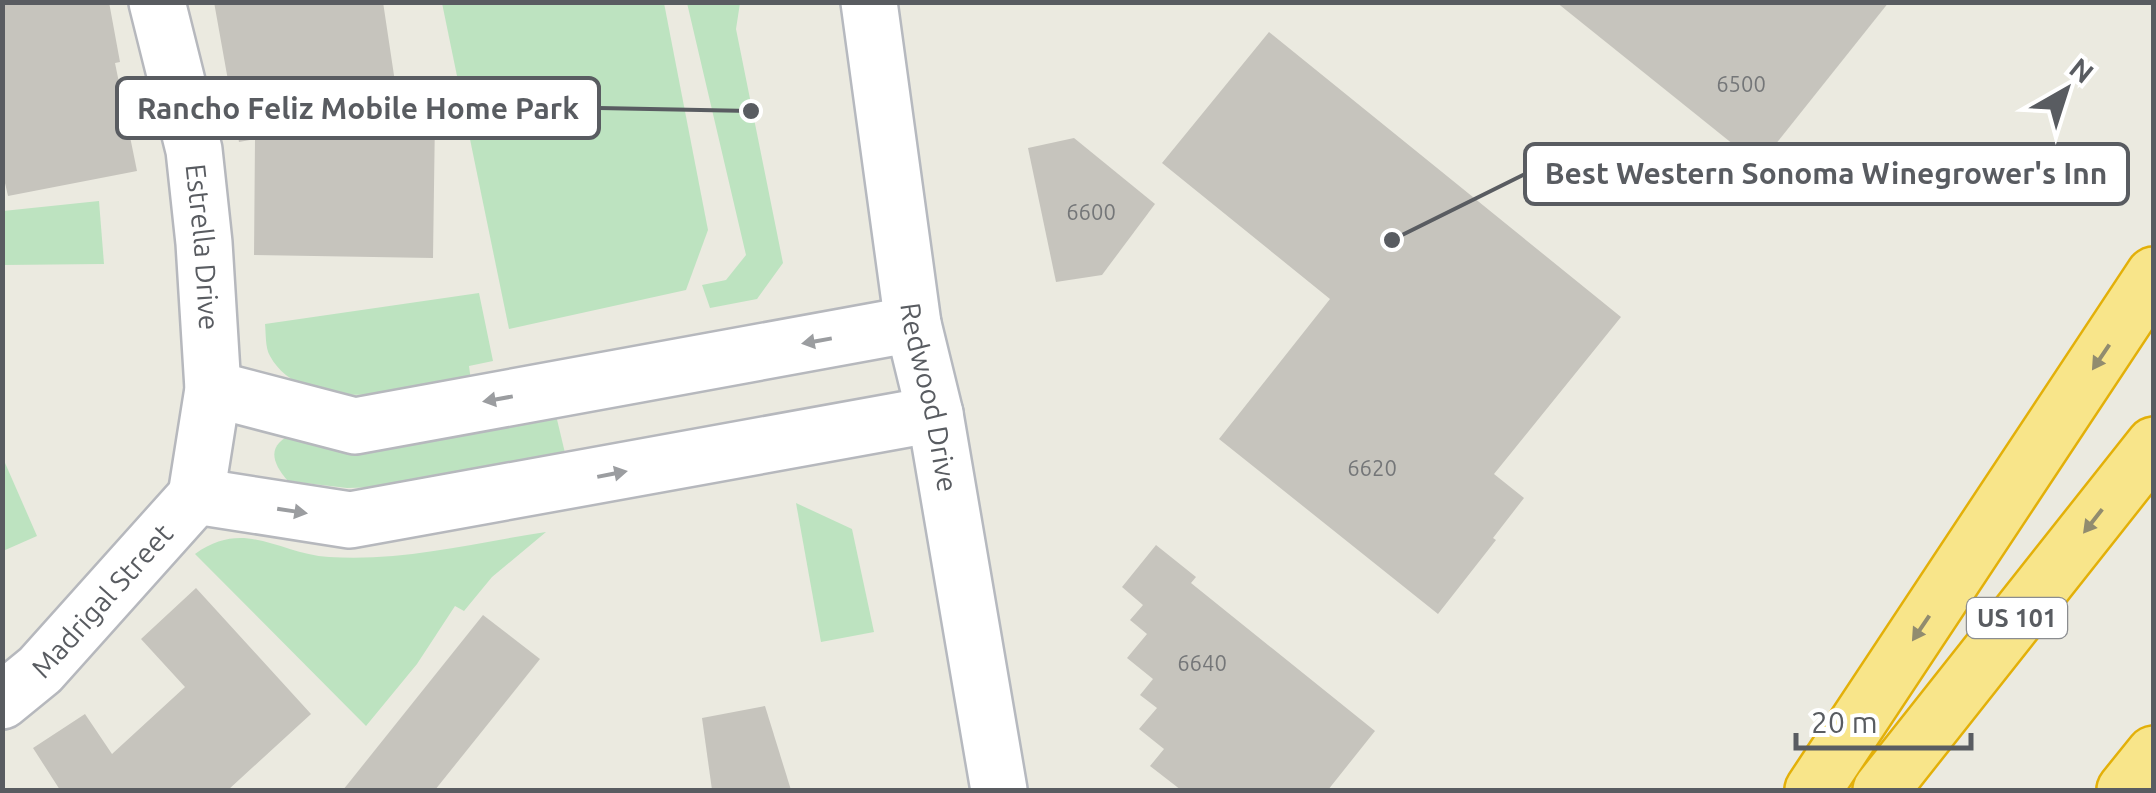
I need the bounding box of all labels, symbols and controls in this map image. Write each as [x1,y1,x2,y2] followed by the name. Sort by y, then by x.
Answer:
[2016,40,2116,140] north arrow
[2064,52,2100,89] text: N
[1716,71,1766,96] house number: 6500
[117,78,599,138] callout: Rancho Feliz Mobile Home Park
[137,91,579,125] text: Rancho Feliz Mobile Home Park
[1525,144,2128,204] callout: Best Western Sonoma Winegrower's Inn
[1545,156,2107,190] text: Best Western Sonoma Winegrower's Inn
[181,162,225,331] street label: Estrella Drive
[1066,199,1116,224] house number: 6600
[895,301,964,494] street label: Redwood Drive
[801,334,833,349] one-way arrow
[2092,343,2110,370] one-way arrow
[482,392,513,408] one-way arrow
[1347,455,1397,480] house number: 6620
[597,466,629,481] one-way arrow
[277,503,308,519] one-way arrow
[2083,509,2104,534] one-way arrow
[25,517,178,683] street label: Madrigal Street
[1967,598,2067,638] road number: US 101
[1912,614,1931,641] one-way arrow
[1177,650,1227,675] house number: 6640
[1796,688,1971,750] scale bar
[1811,705,1878,739] text: 20 m

